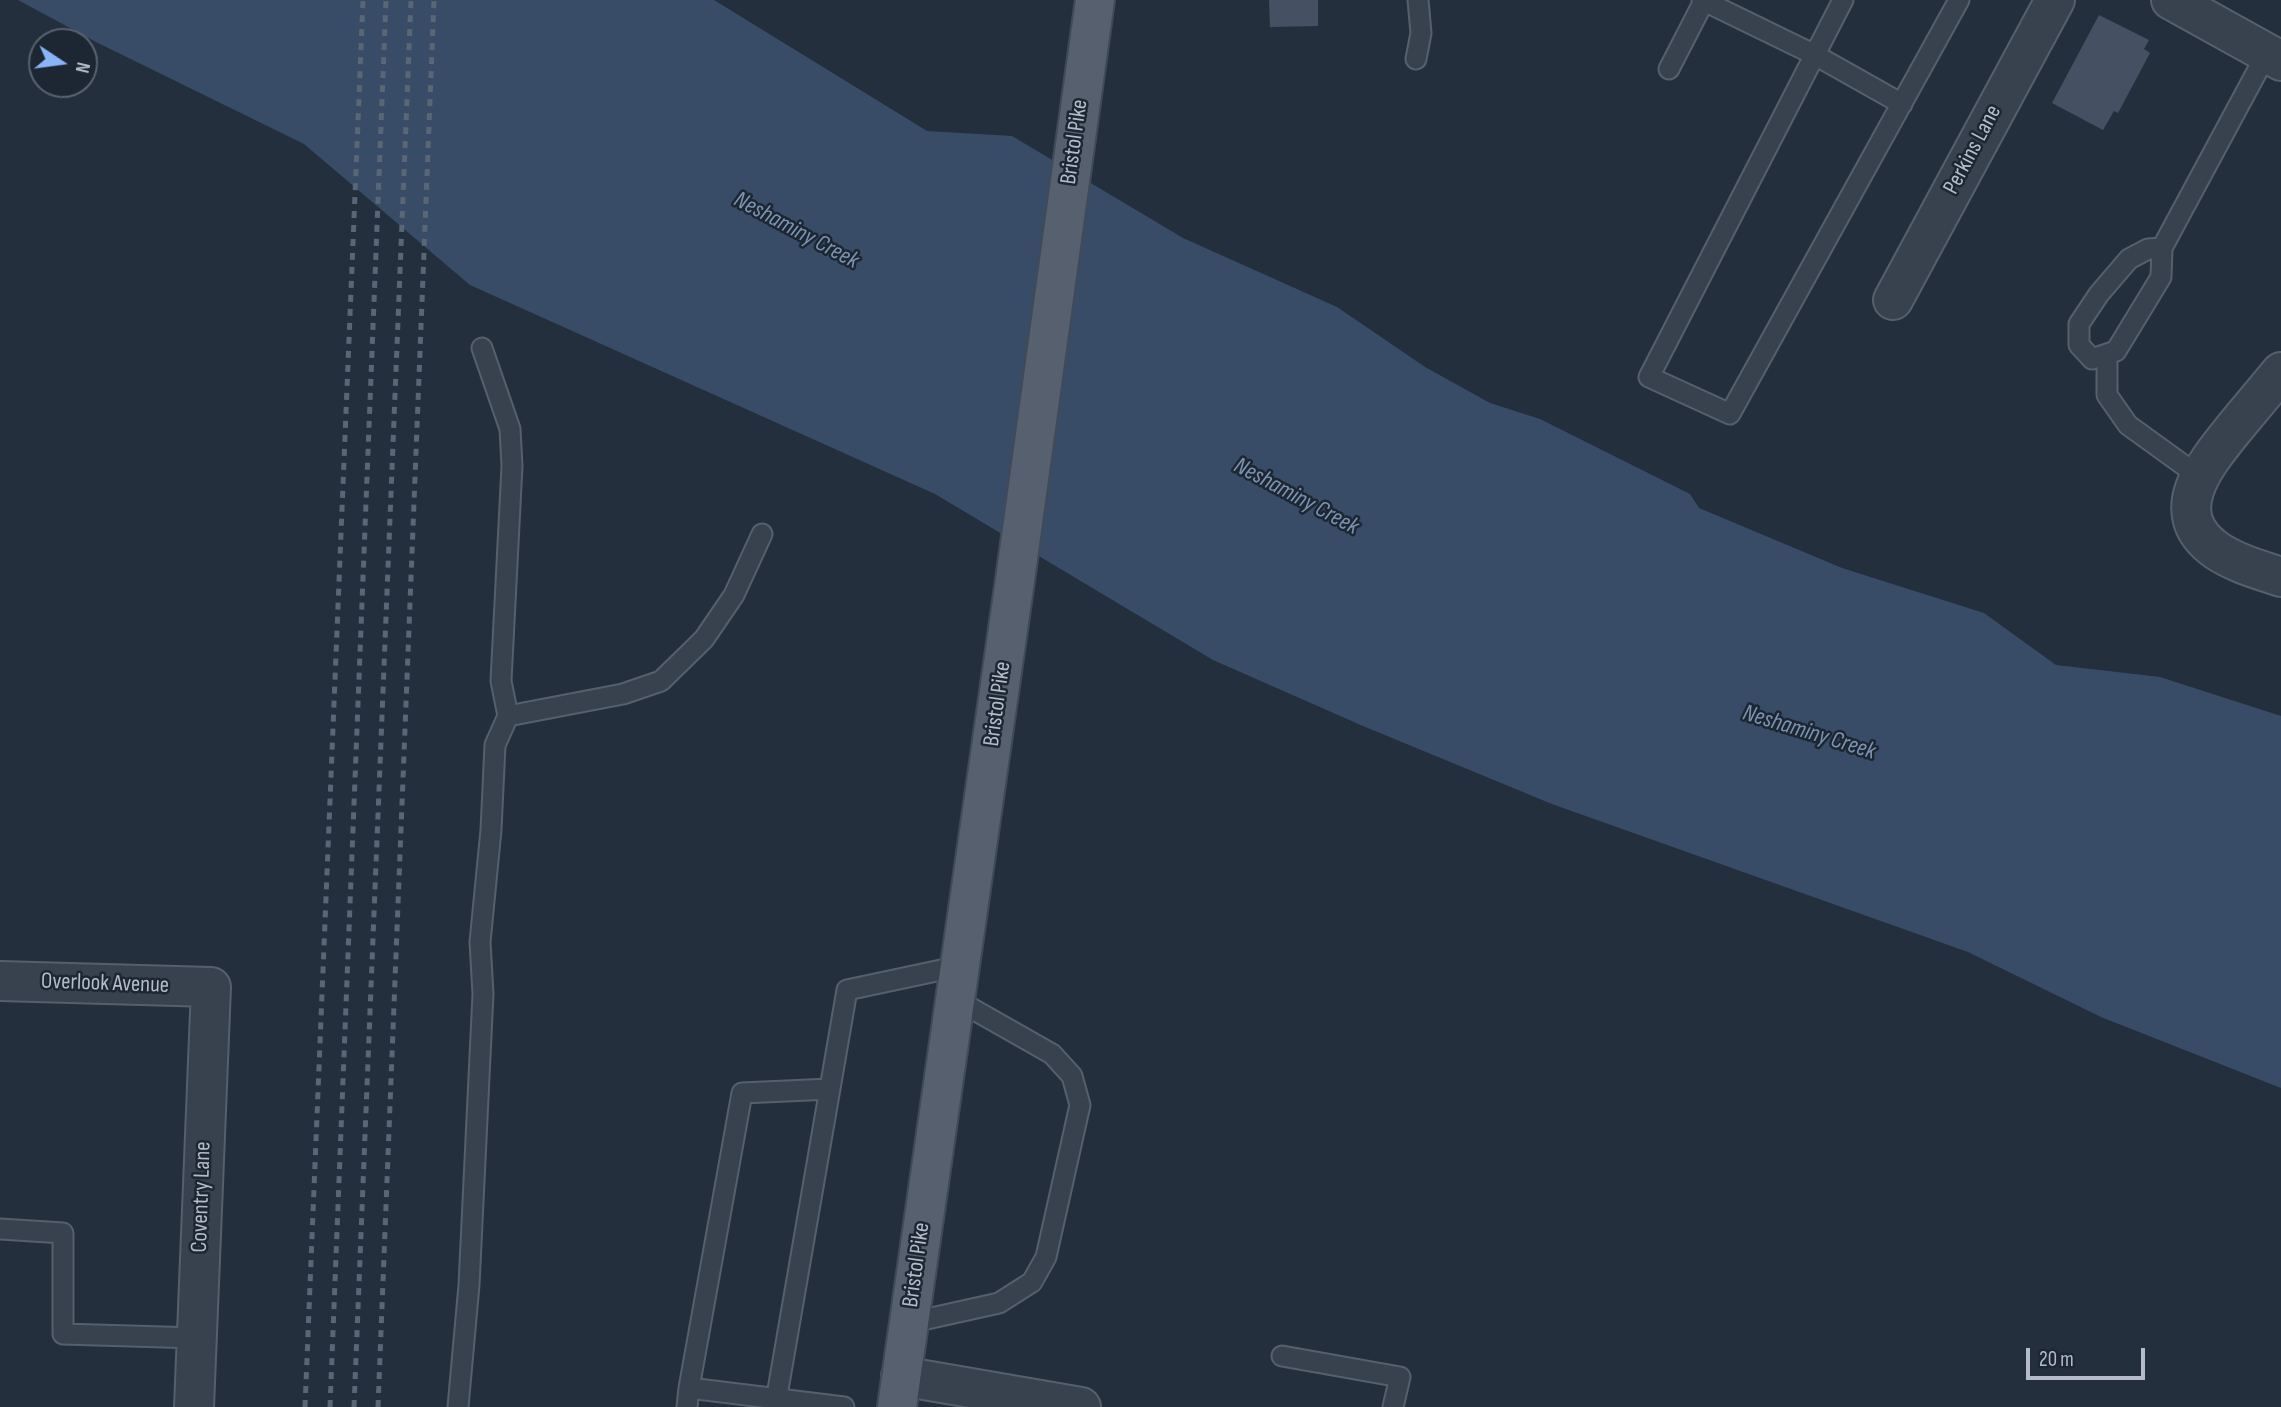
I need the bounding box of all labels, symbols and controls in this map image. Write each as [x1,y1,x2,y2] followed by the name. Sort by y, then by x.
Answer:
[28,28,98,98] north arrow
[70,60,94,75] text: N
[1055,98,1095,186] street label: Bristol Pike
[1938,101,2008,199] street label: Perkins Lane
[729,186,863,276] water label: Neshaminy Creek
[1229,452,1363,542] water label: Neshaminy Creek
[978,660,1018,748] street label: Bristol Pike
[1739,699,1879,767] water label: Neshaminy Creek
[41,968,169,1000] street label: Overlook Avenue
[186,1141,218,1253] street label: Coventry Lane
[897,1221,937,1309] street label: Bristol Pike
[2029,1334,2148,1378] scale bar
[2039,1347,2074,1372] text: 20 m

